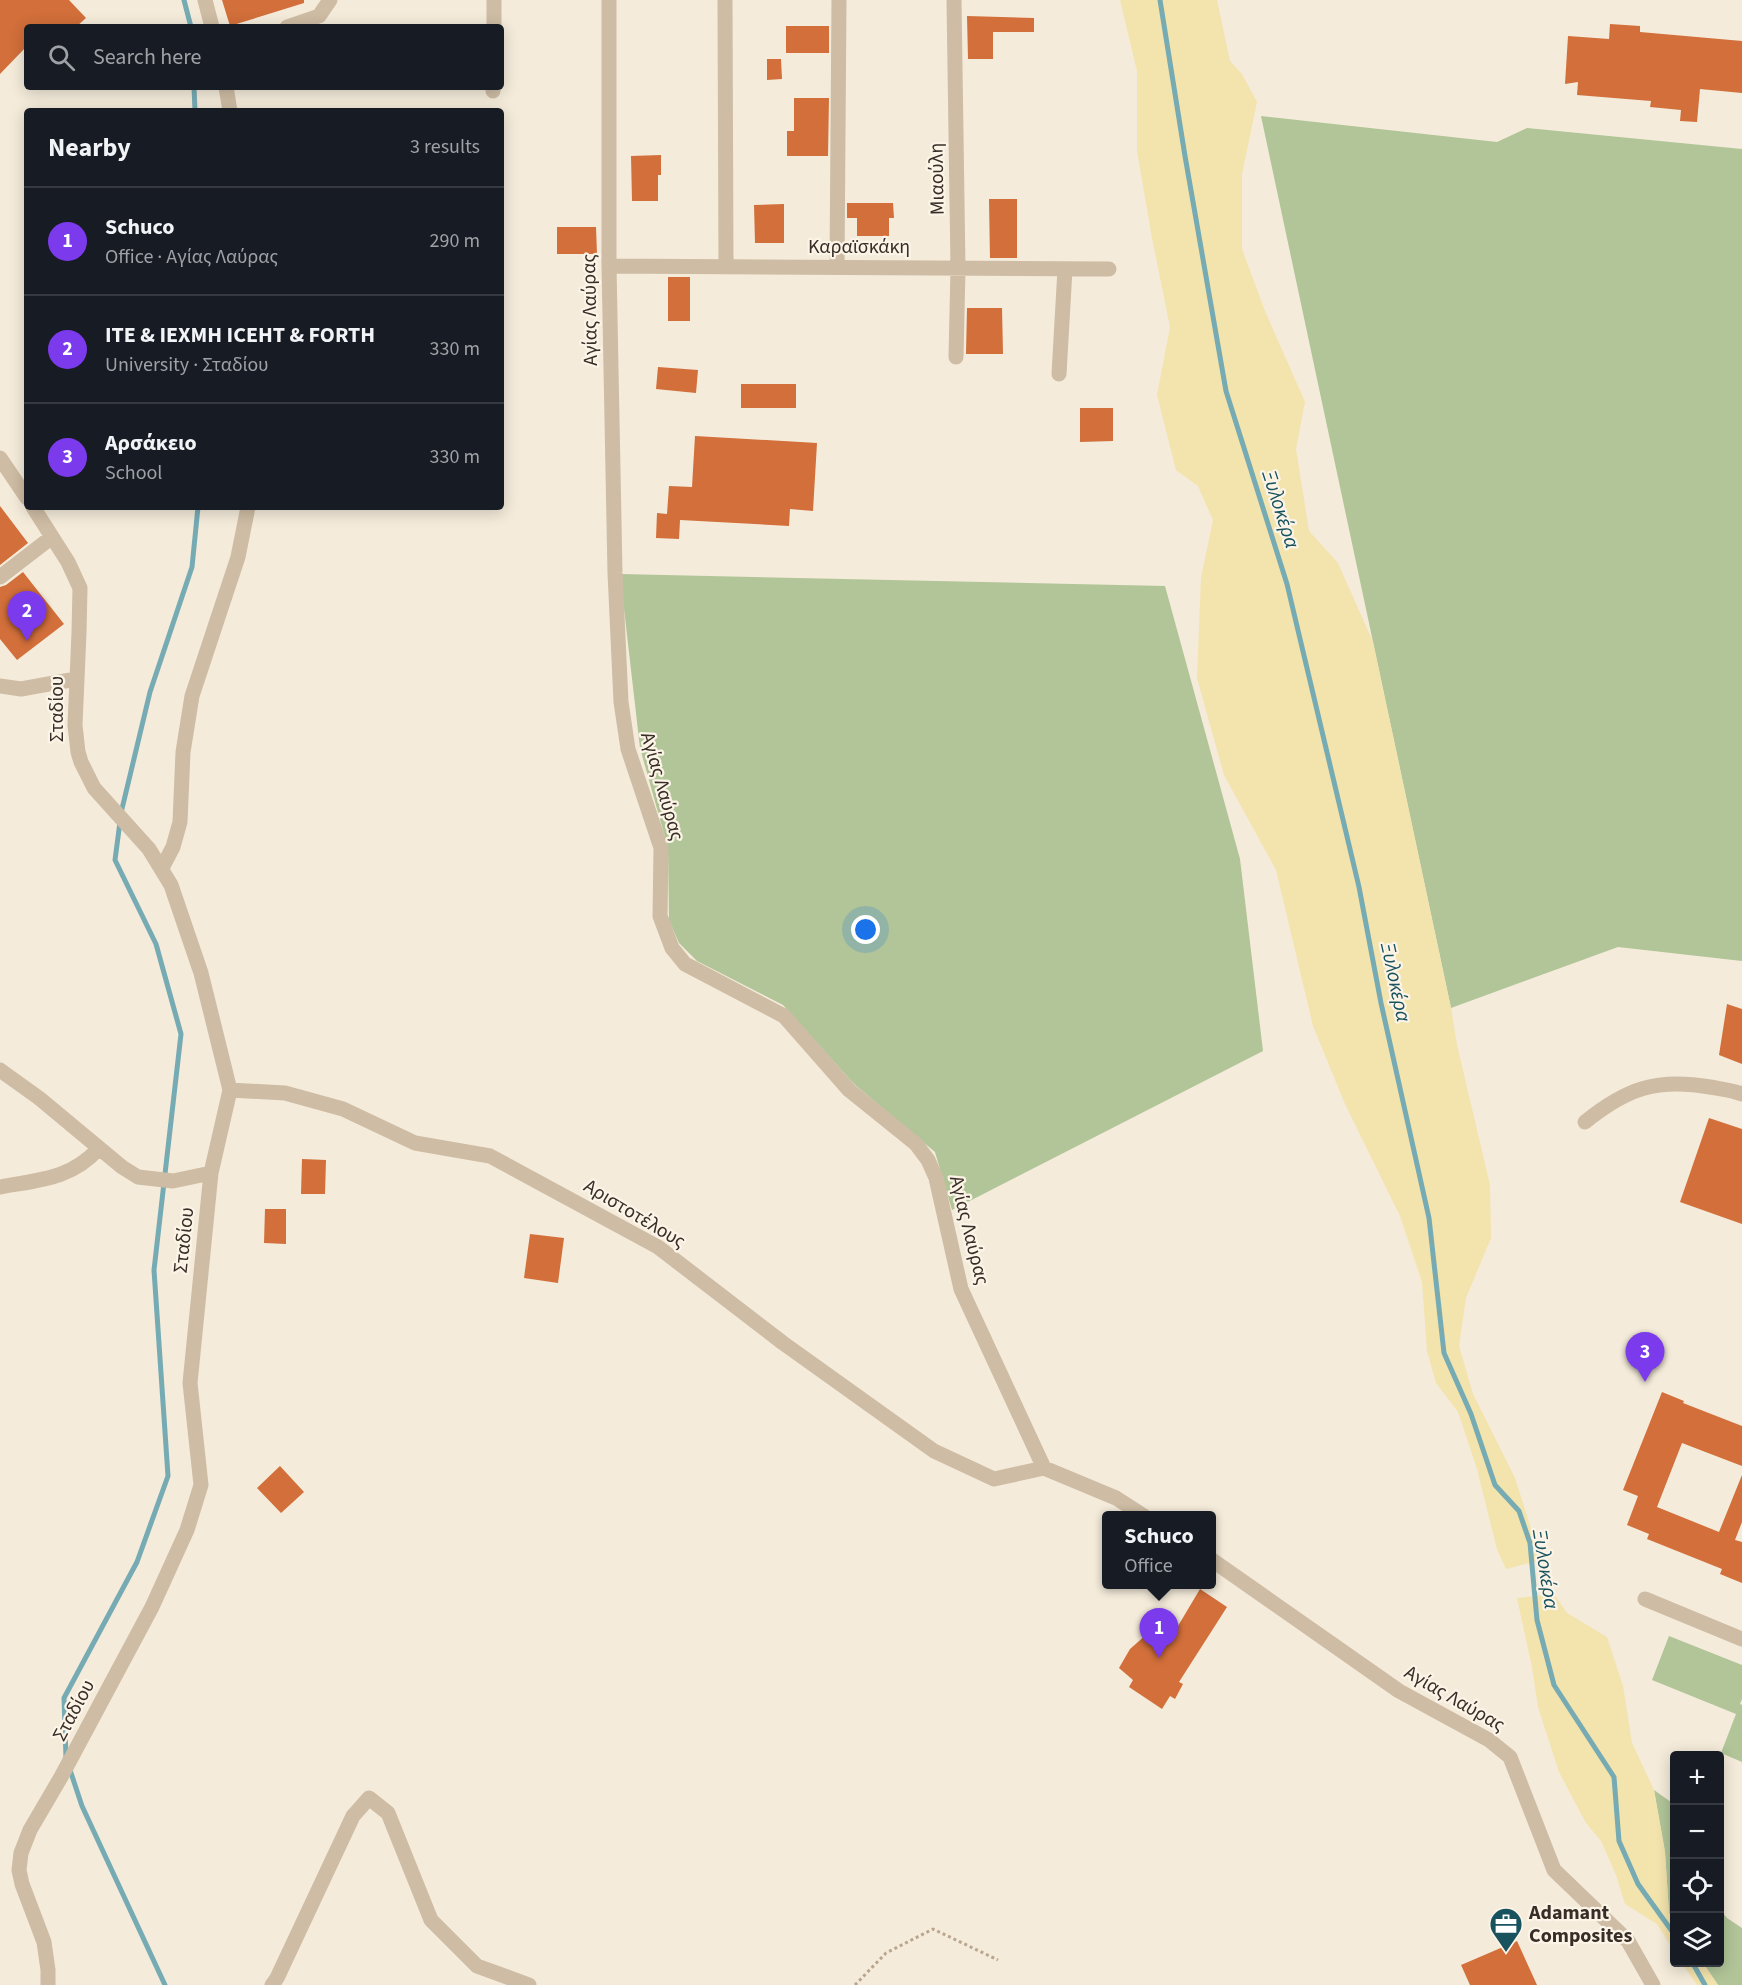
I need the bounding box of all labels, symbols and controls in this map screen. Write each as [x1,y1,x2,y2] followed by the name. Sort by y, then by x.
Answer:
[24,24,504,90] search box
[45,41,78,74] icon: search
[93,41,201,73] text: Search here
[48,129,131,166] text: Nearby
[410,133,480,161] text: 3 results
[922,143,952,215] street label: Μιαούλη
[105,211,175,243] text: Schuco
[62,227,73,255] text: 1
[430,227,480,255] text: 290 m
[808,233,910,261] street label: Καραϊσκάκη
[105,243,278,271] text: Office · Αγίας Λαύρας
[575,253,605,366] street label: Αγίας Λαύρας
[105,319,375,351] text: ΙΤΕ & ΙΕΧΜΗ ICEHT & FORTH
[62,335,73,363] text: 2
[430,335,480,363] text: 330 m
[105,351,269,379] text: University · Σταδίου
[105,427,197,459] text: Αρσάκειο
[62,443,73,471] text: 3
[430,443,480,471] text: 330 m
[105,459,162,487] text: School
[1254,465,1308,553] water label: Ξυλοκέρα
[8,592,46,641] pin: 2
[43,676,71,742] street label: Σταδίου
[633,729,691,844] street label: Αγίας Λαύρας
[851,915,880,944] your location
[1373,939,1419,1025] water label: Ξυλοκέρα
[578,1172,691,1255] street label: Αριστοτέλους
[942,1173,996,1288] street label: Αγίας Λαύρας
[167,1206,201,1275] street label: Σταδίου
[1626,1332,1664,1382] pin: 3
[1102,1511,1216,1589] popup
[1124,1520,1194,1552] text: Schuco
[1525,1526,1567,1612] water label: Ξυλοκέρα
[1124,1552,1173,1580] text: Office
[1140,1608,1178,1658] pin: 1
[1399,1659,1510,1739] street label: Αγίας Λαύρας
[46,1675,102,1746] street label: Σταδίου
[1670,1751,1724,1967] map controls
[1670,1751,1724,1805] button: +
[1670,1805,1724,1859] button: −
[1670,1859,1724,1913] button: locate
[1528,1899,1632,1950] place label: Adamant Composites
[1488,1906,1524,1953] office icon: Adamant Composites
[1670,1913,1724,1967] button: layers

